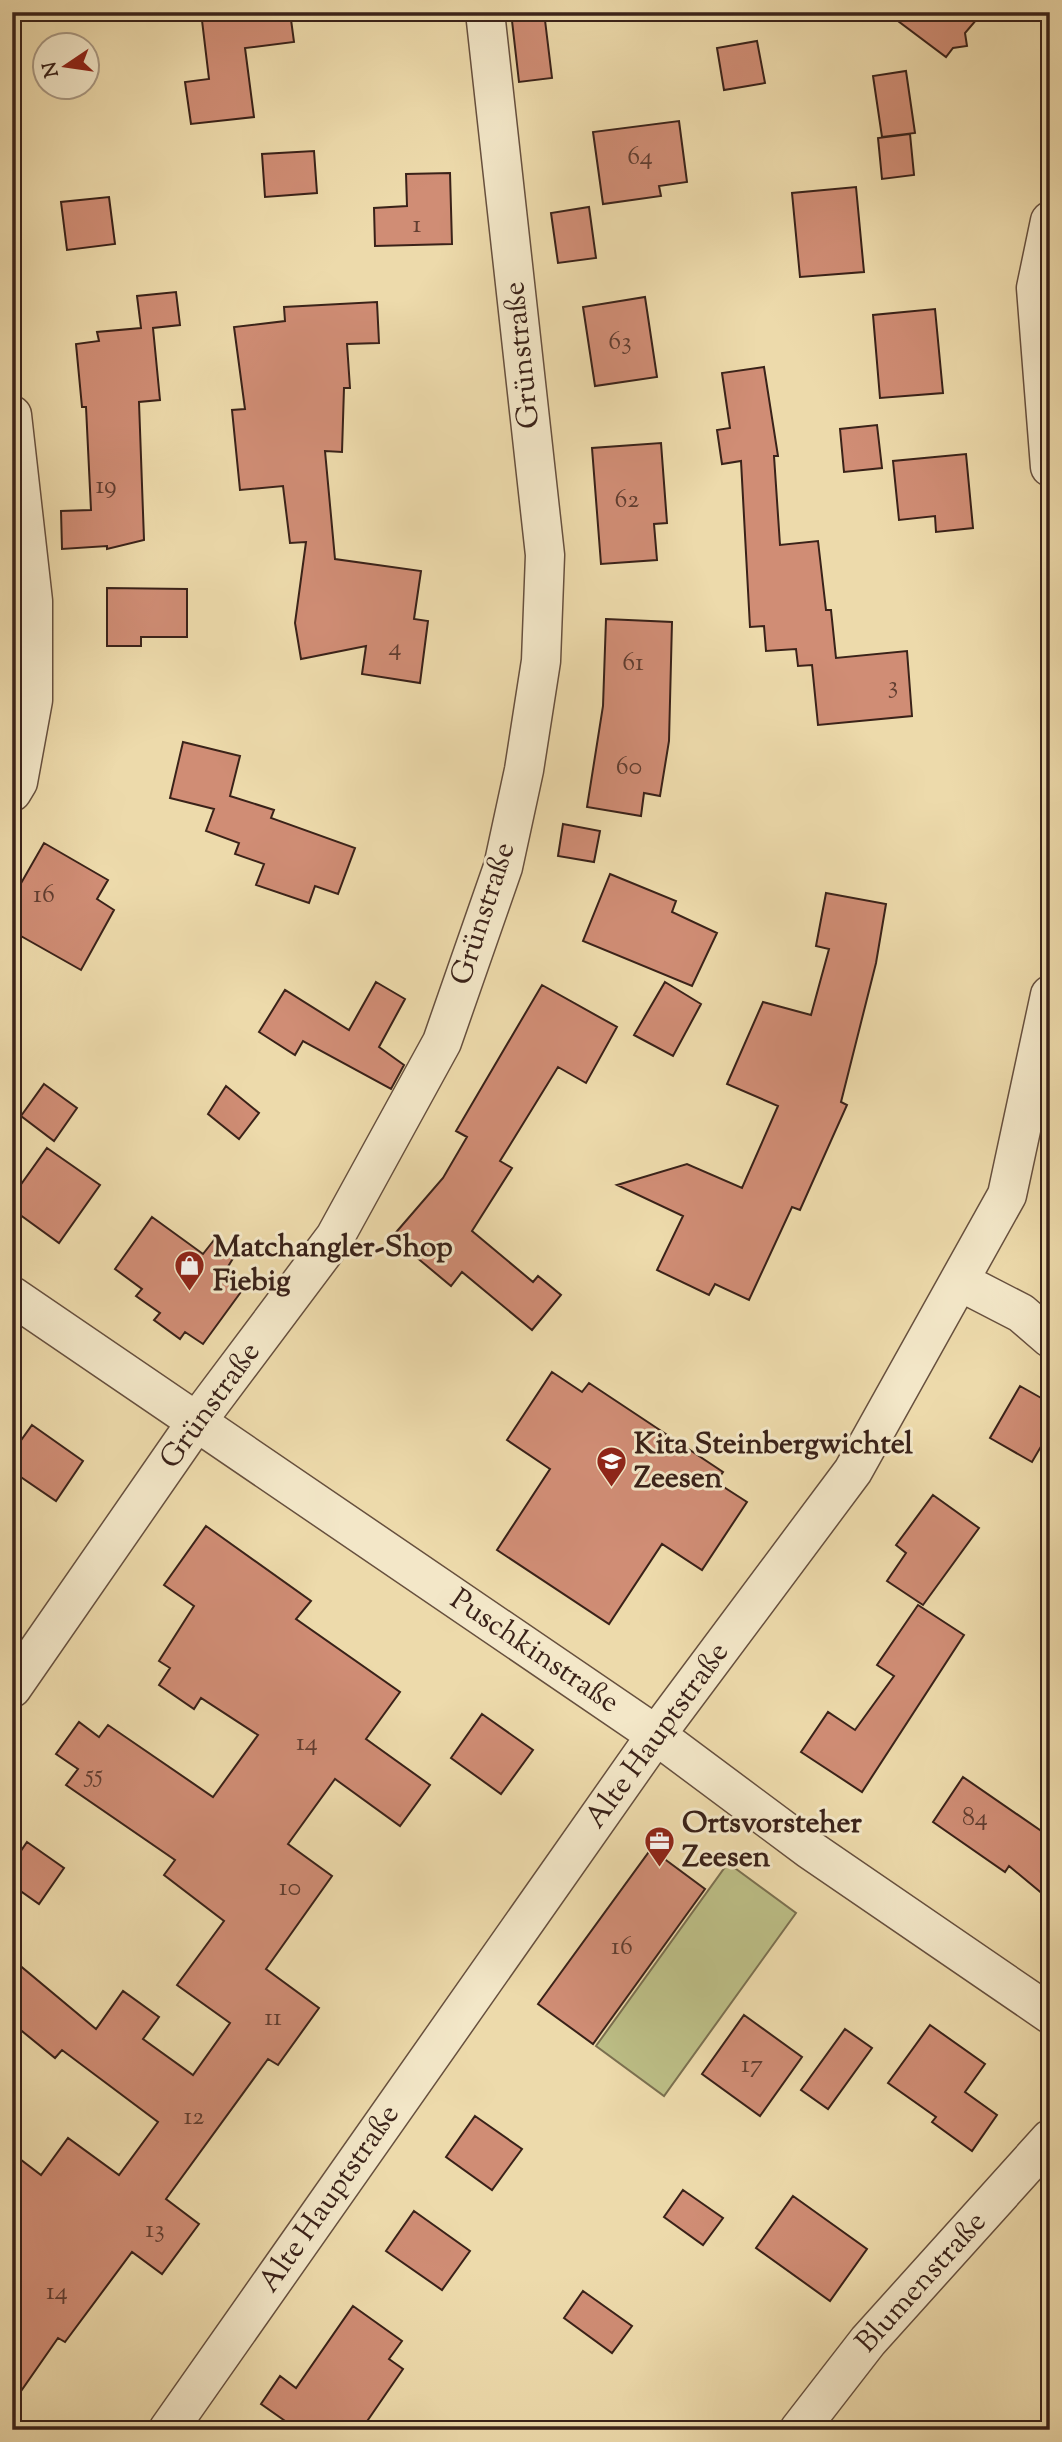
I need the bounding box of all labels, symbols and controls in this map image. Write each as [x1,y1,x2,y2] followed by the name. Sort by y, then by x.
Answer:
[32,32,102,102] north arrow
[37,59,67,80] text: N
[627,139,653,176] house number: 64
[413,207,422,244] house number: 1
[494,279,552,431] street label: Grünstraße
[608,324,632,361] house number: 63
[95,468,117,505] house number: 19
[615,482,639,519] house number: 62
[388,630,402,667] house number: 4
[622,645,644,682] house number: 61
[888,668,898,705] house number: 3
[616,749,642,786] house number: 60
[441,837,527,991] street label: Grünstraße
[33,877,55,914] house number: 16
[213,1227,453,1304] place label: Matchangler-Shop Fiebig
[173,1248,207,1292] shop icon: Matchangler-Shop Fiebig
[150,1334,272,1478] street label: Grünstraße
[634,1424,914,1501] place label: Kita Steinbergwichtel Zeesen
[594,1445,628,1489] school or university icon: Kita Steinbergwichtel Zeesen
[441,1579,627,1725] street label: Puschkinstraße
[576,1634,740,1838] street label: Alte Hauptstraße
[296,1725,318,1762] house number: 14
[83,1757,103,1794] house number: 55
[962,1800,988,1837] house number: 84
[682,1803,863,1880] place label: Ortsvorsteher Zeesen
[642,1824,676,1868] office icon: Ortsvorsteher Zeesen
[279,1870,301,1907] house number: 10
[611,1929,633,1966] house number: 16
[264,2000,282,2037] house number: 11
[741,2047,763,2084] house number: 17
[249,2096,411,2302] street label: Alte Hauptstraße
[183,2099,205,2136] house number: 12
[847,2203,997,2363] street label: Blumenstraße
[145,2212,165,2249] house number: 13
[46,2274,68,2311] house number: 14

